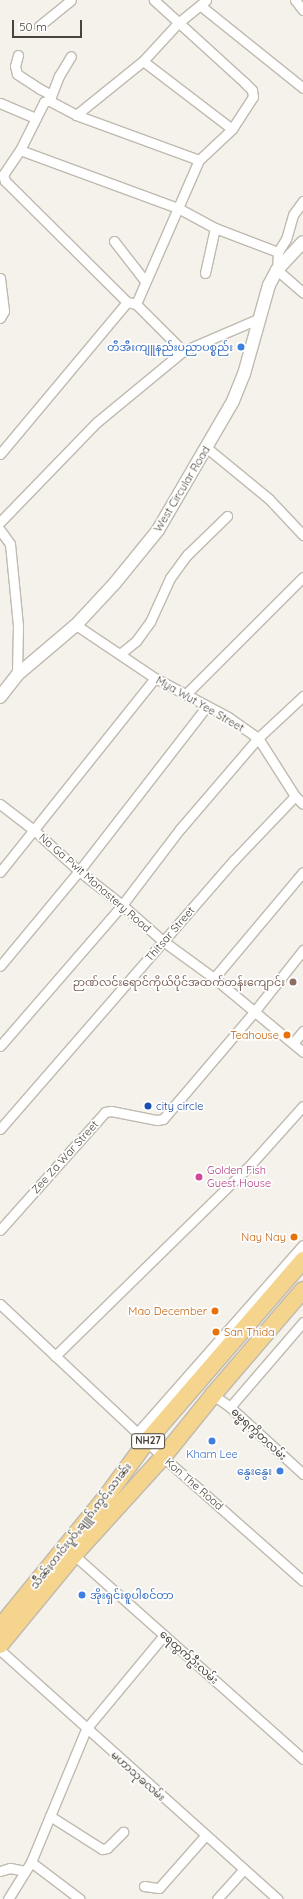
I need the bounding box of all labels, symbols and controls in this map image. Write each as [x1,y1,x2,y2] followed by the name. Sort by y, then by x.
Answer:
[14,12,84,38] scale bar
[19,19,47,34] text: 50 m
[107,340,233,354] place label: တီအီးကျူနည်းပညာပစ္စည်း
[236,342,246,352] marker: တီအီးကျူနည်းပညာပစ္စည်း
[151,444,213,534] street label: West Circular Road
[154,673,246,735] street label: Mya Wut Yee Street
[36,831,154,935] street label: Na Ga Pwit Monastery Road
[143,904,197,964] street label: Thitsar Street
[73,975,285,989] place label: ဉာဏ်လင်းရောင်ကိုယ်ပိုင်အထက်တန်း‌ကျောင်း
[288,977,298,987] marker: ဉာဏ်လင်းရောင်ကိုယ်ပိုင်အထက်တန်း‌ကျောင်း
[230,1028,279,1042] place label: Teahouse
[282,1030,292,1040] marker: Teahouse
[156,1099,203,1113] place label: city circle
[143,1101,153,1111] marker: city circle
[29,1118,101,1196] street label: Zee Za War Street
[207,1164,271,1190] place label: Golden Fish Guest House
[194,1172,204,1182] marker: Golden Fish Guest House
[241,1230,286,1244] place label: Nay Nay
[289,1232,299,1242] marker: Nay Nay
[128,1304,207,1318] place label: Mao December
[210,1306,220,1316] marker: Mao December
[224,1325,275,1339] place label: San Thida
[211,1327,221,1337] marker: San Thida
[229,1405,289,1463] street label: ဓမ္မရက္ခိတလမ်း
[131,1433,165,1449] road number: NH27
[207,1436,217,1446] marker: Kham Lee
[186,1447,238,1461] place label: Kham Lee
[162,1455,226,1513] street label: Kon The Road
[28,1460,134,1592] street label: သဵႅၼ်ႈတၢင်းပူဝ်ႇၶျူၵ်ႉဢွင်ႇသၢၼ်း
[237,1464,272,1478] place label: နွေးနွေး
[275,1466,285,1476] marker: နွေးနွေး
[90,1588,174,1602] place label: အိုးရှင်းစူပါစင်တာ
[77,1590,87,1600] marker: အိုးရှင်းစူပါစင်တာ
[157,1627,221,1687] street label: ရေထွက်ဦးလမ်း
[108,1748,168,1804] street label: မဟာသုခလမ်း

